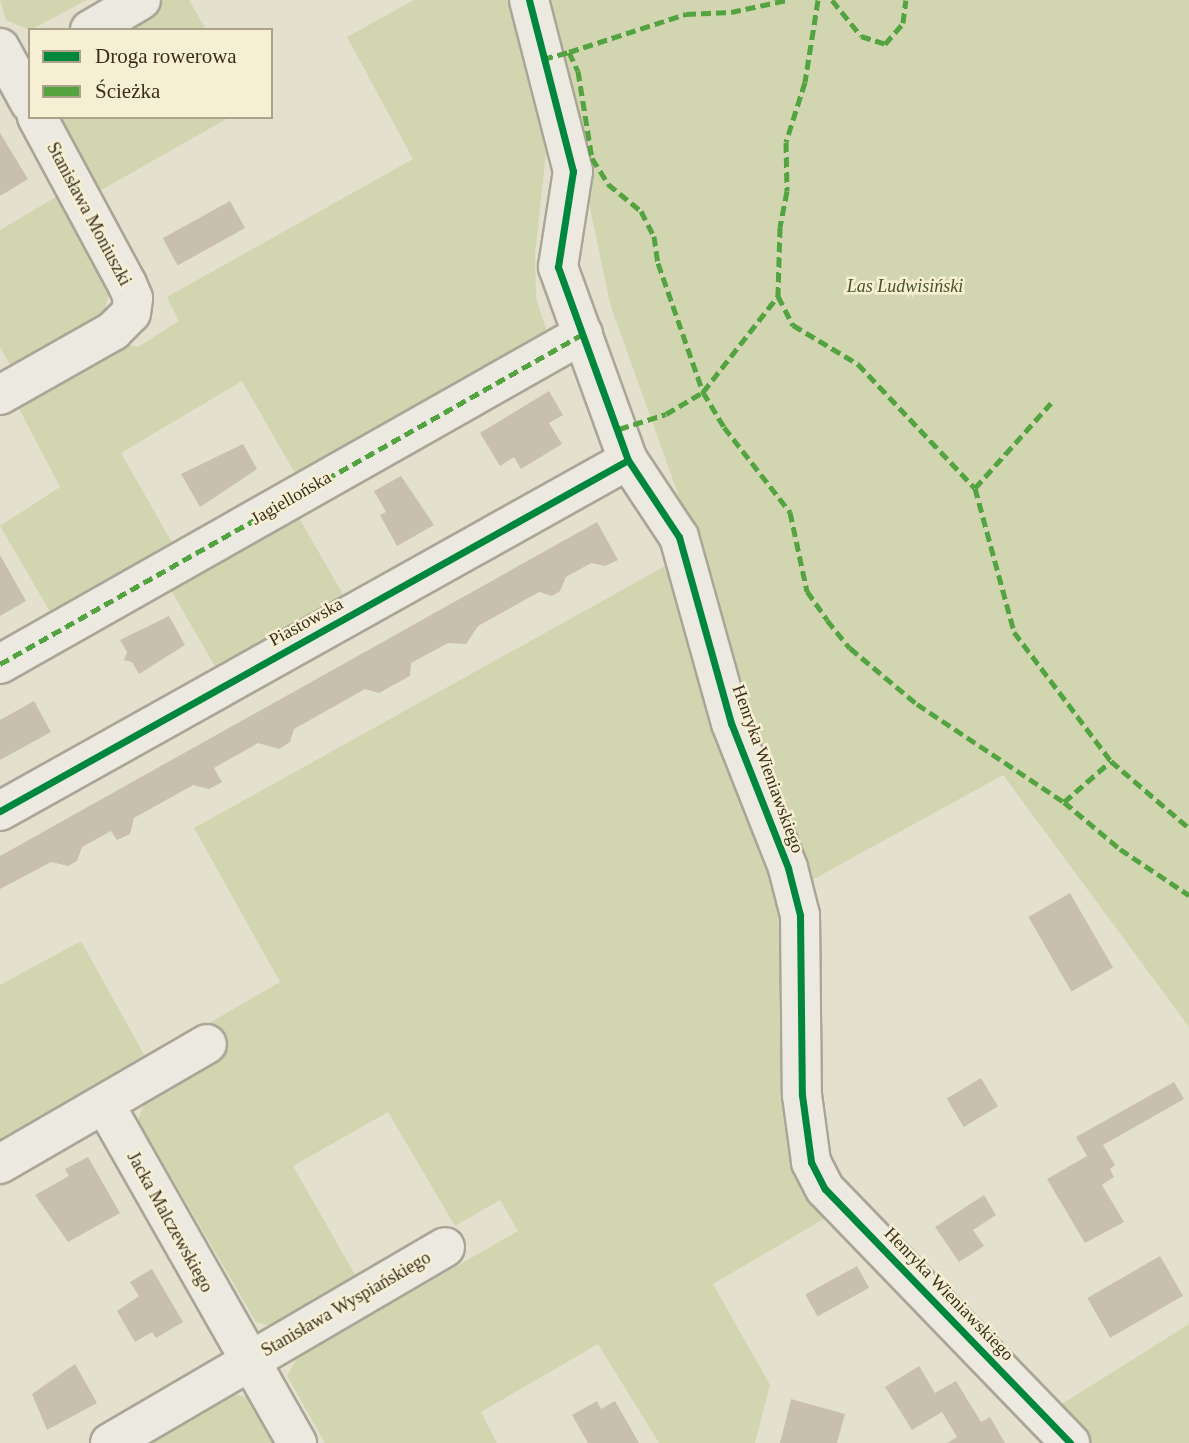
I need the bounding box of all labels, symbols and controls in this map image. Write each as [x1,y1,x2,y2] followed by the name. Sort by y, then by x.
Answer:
[28,28,273,119] legend
[95,44,237,68] text: Droga rowerowa
[95,79,160,103] text: Ścieżka
[42,139,136,289] street label: Stanisława Moniuszki
[847,275,963,297] park label: Las Ludwisiński
[247,466,335,530] street label: Jagiellońska
[265,593,347,651] street label: Piastowska
[727,682,809,856] street label: Henryka Wieniawskiego
[122,1148,218,1296] street label: Jacka Malczewskiego
[880,1223,1018,1365] street label: Henryka Wieniawskiego
[257,1247,435,1361] street label: Stanisława Wyspiańskiego

